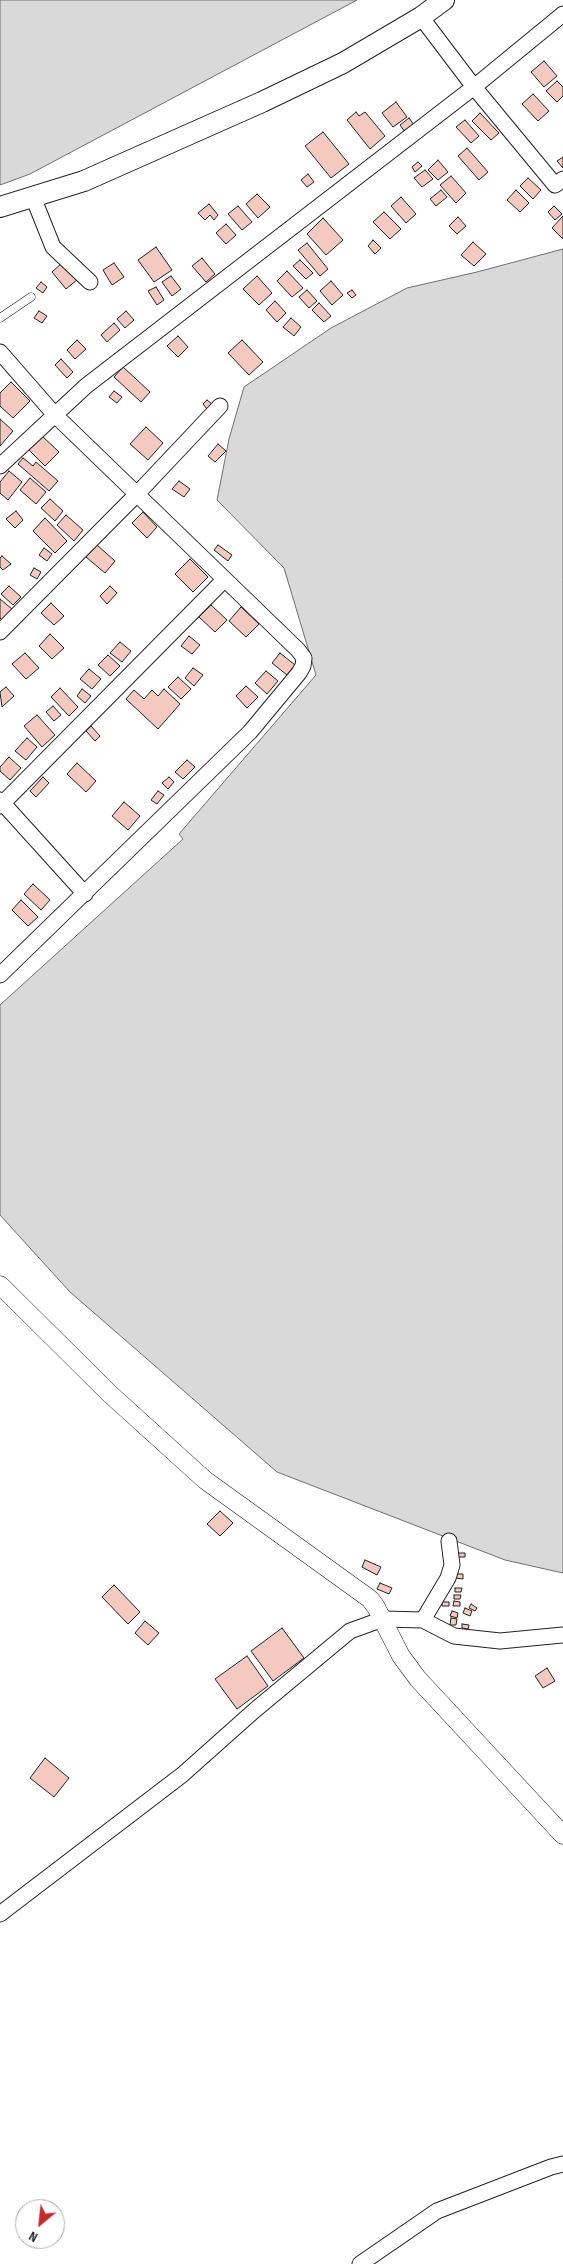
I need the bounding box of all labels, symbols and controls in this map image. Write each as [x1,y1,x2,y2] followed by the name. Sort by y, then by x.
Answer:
[15,2199,65,2249] north arrow
[26,2228,40,2246] text: N

